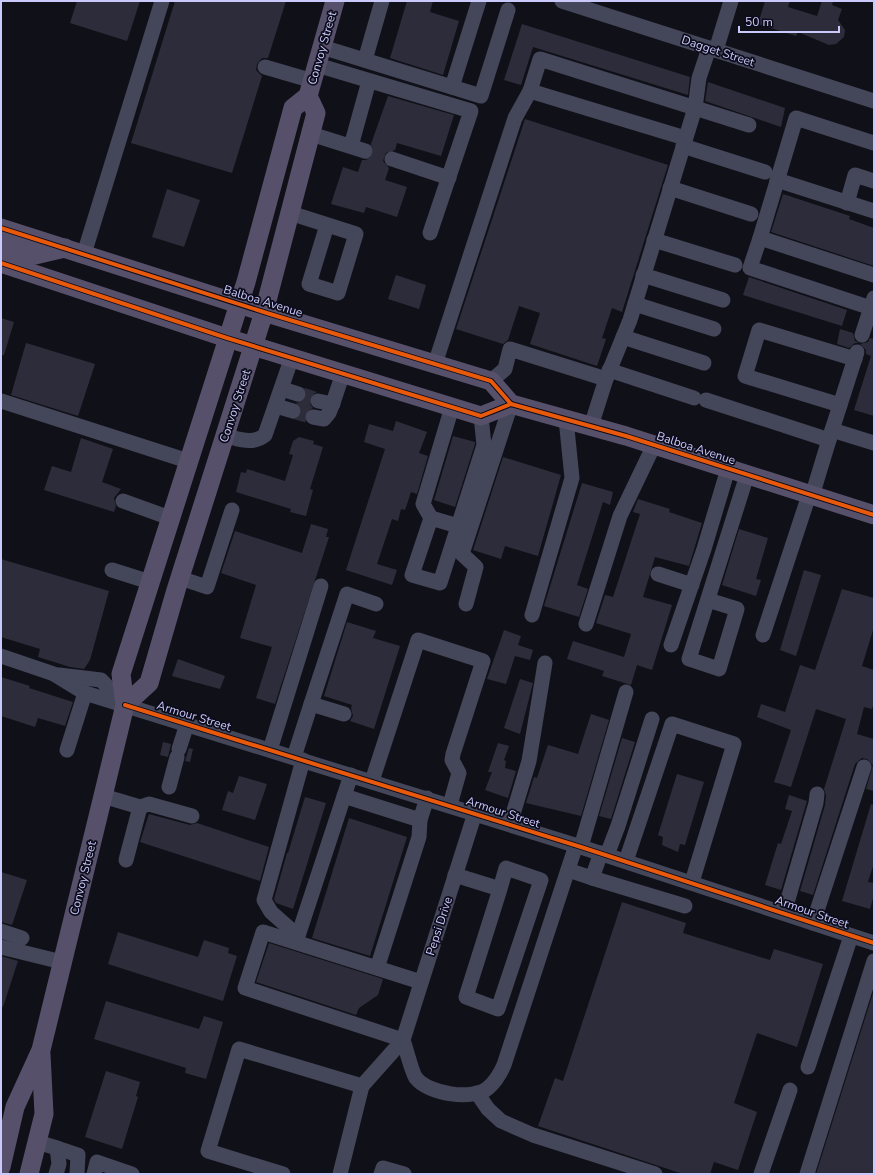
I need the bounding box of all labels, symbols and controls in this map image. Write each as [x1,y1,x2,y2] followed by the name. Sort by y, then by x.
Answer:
[739,8,839,34] scale bar
[304,9,340,87] street label: Convoy Street
[745,14,773,30] text: 50 m
[680,32,757,71] street label: Dagget Street
[221,281,305,321] street label: Balboa Avenue
[216,367,255,445] street label: Convoy Street
[655,428,737,468] street label: Balboa Avenue
[155,697,234,735] street label: Armour Street
[464,793,543,832] street label: Armour Street
[66,839,100,917] street label: Convoy Street
[773,892,852,932] street label: Armour Street
[422,895,456,957] street label: Pepsi Drive

